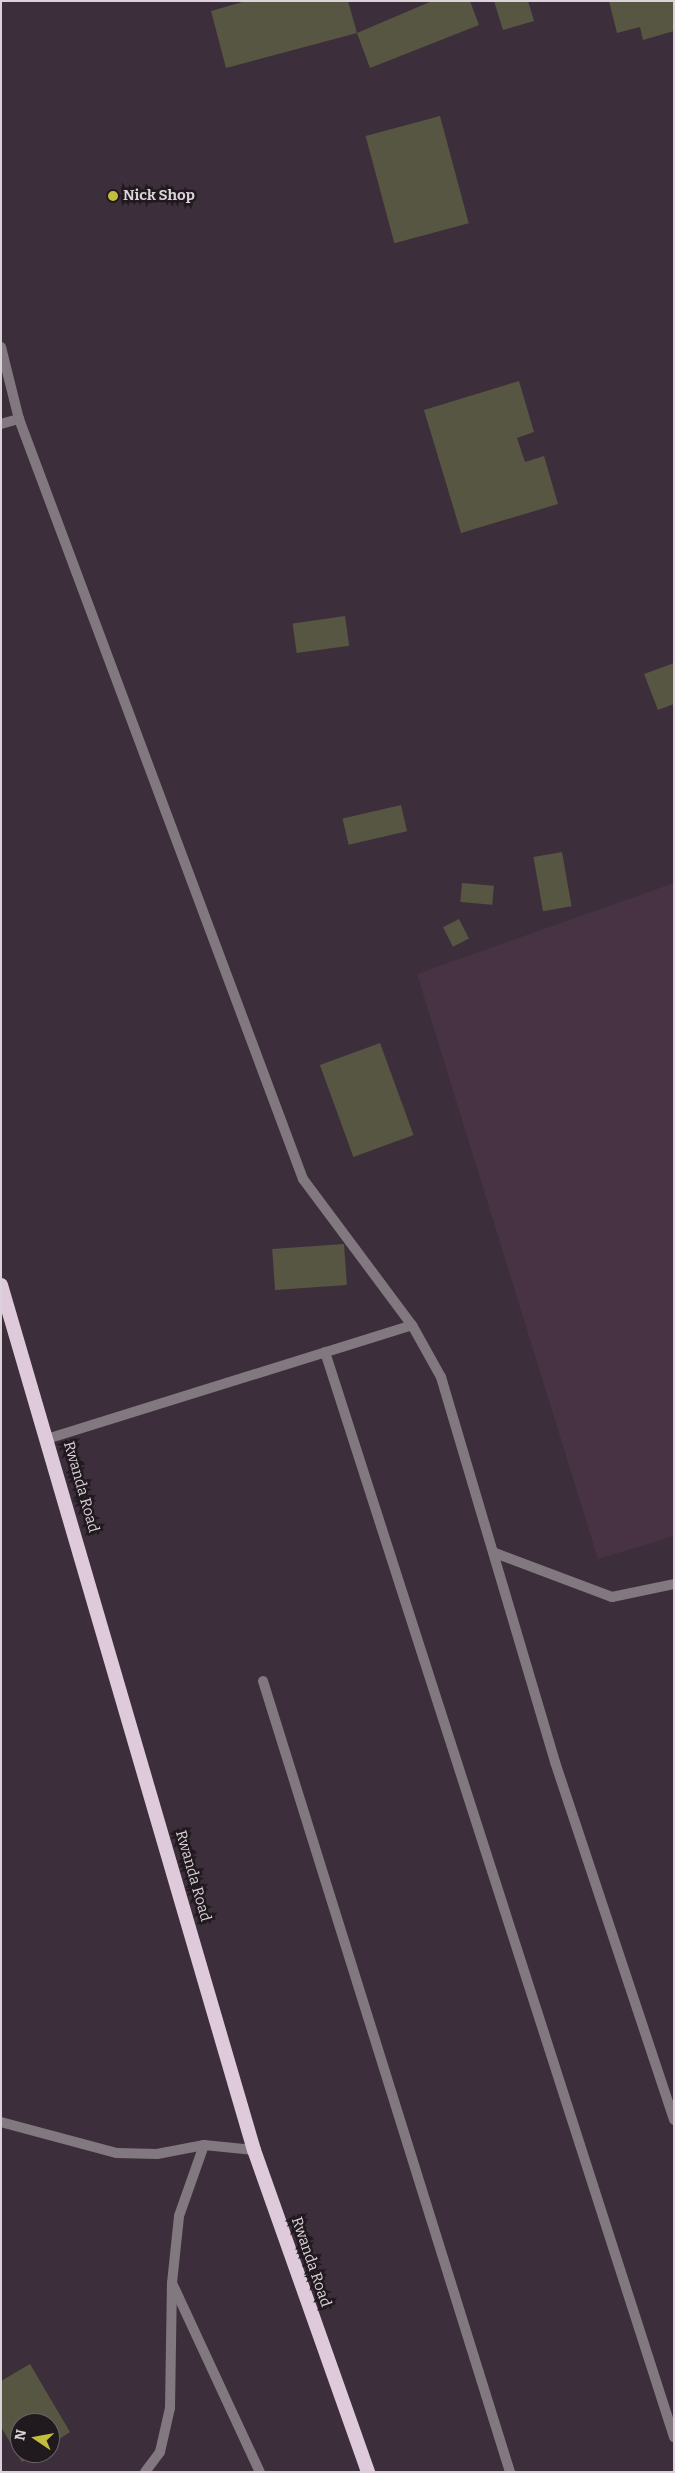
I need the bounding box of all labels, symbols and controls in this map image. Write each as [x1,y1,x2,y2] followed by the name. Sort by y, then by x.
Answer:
[123,187,195,205] place label: Nick Shop
[107,190,119,202] marker: Nick Shop
[59,1439,103,1535] street label: Rwanda Road
[171,1828,215,1924] street label: Rwanda Road
[287,2215,335,2309] street label: Rwanda Road
[10,2413,60,2463] north arrow
[11,2428,30,2442] text: N

